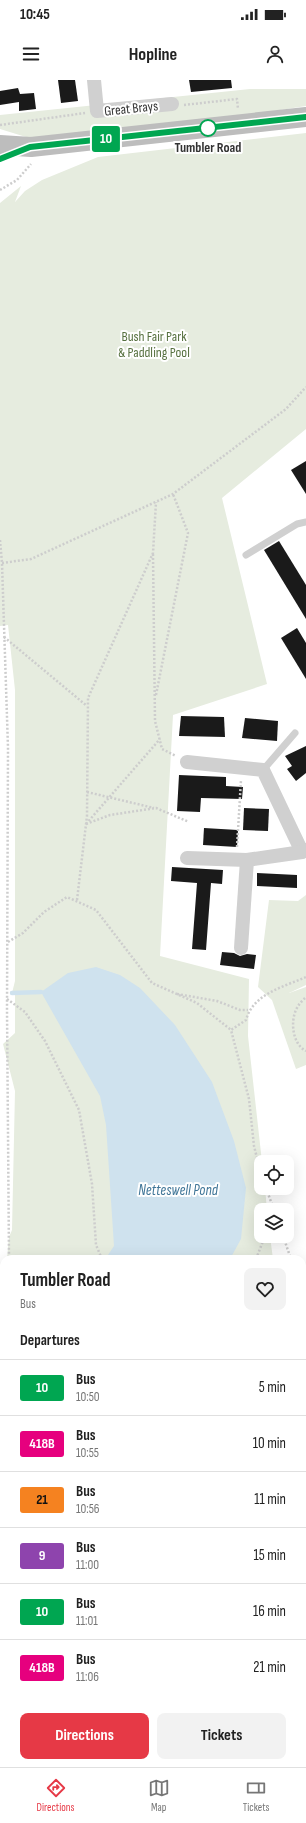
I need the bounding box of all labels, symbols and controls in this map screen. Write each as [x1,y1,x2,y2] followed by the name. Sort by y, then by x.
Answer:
[20,5,50,24] text: 10:45
[20,43,42,65] icon: menu
[264,43,286,65] icon: person
[129,44,177,65] text: Hopline
[103,97,159,120] street label: Great Brays
[199,119,217,137] marker: Tumbler Road
[88,126,124,152] line badge: 10
[100,130,112,147] text: 10
[175,139,241,156] place label: Tumbler Road
[118,328,190,361] park label: Bush Fair Park & Paddling Pool
[254,1155,294,1243] map controls
[254,1155,294,1195] button: locate
[138,1181,219,1200] water label: Netteswell Pond
[254,1203,294,1243] button: layers
[244,1268,286,1310] button: heart
[20,1269,111,1292] text: Tumbler Road
[20,1296,36,1312] text: Bus
[20,1331,80,1350] text: Departures
[76,1370,95,1389] text: Bus
[259,1378,286,1397] text: 5 min
[36,1379,48,1396] text: 10
[76,1389,100,1405] text: 10:50
[76,1426,95,1445] text: Bus
[253,1434,286,1453] text: 10 min
[29,1435,55,1452] text: 418B
[76,1445,99,1461] text: 10:55
[76,1482,95,1501] text: Bus
[254,1490,286,1509] text: 11 min
[36,1491,48,1508] text: 21
[76,1501,100,1517] text: 10:56
[76,1538,95,1557] text: Bus
[254,1546,286,1565] text: 15 min
[39,1547,45,1564] text: 9
[76,1557,99,1573] text: 11:00
[76,1594,95,1613] text: Bus
[253,1602,286,1621] text: 16 min
[36,1603,48,1620] text: 10
[76,1613,98,1629] text: 11:01
[76,1650,95,1669] text: Bus
[253,1658,286,1677] text: 21 min
[29,1659,55,1676] text: 418B
[76,1669,99,1685] text: 11:06
[20,1713,149,1759] button: Directions
[157,1713,286,1759] button: Tickets
[37,1777,74,1814] tab: Directions
[148,1777,170,1814] tab: Map
[243,1777,269,1814] tab: Tickets

